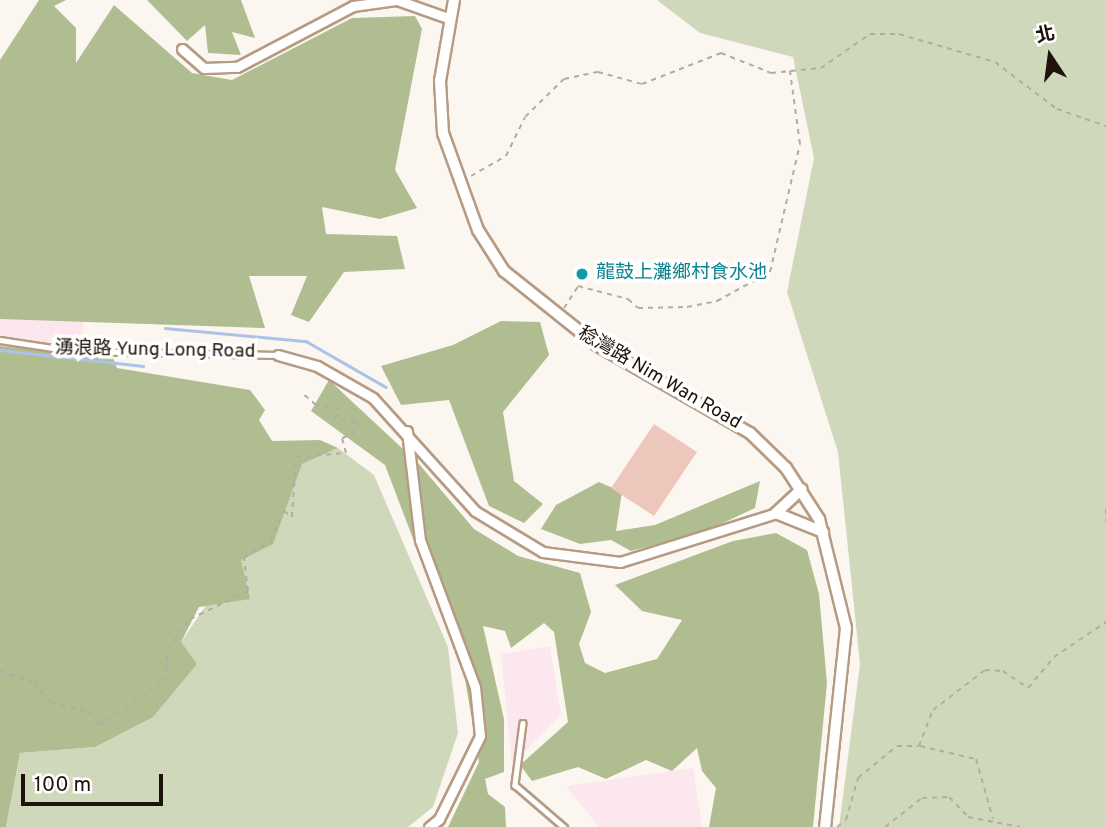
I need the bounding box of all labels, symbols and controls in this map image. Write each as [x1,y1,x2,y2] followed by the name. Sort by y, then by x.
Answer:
[1015,21,1085,91] north arrow
[1033,22,1057,49] text: 北
[596,263,767,285] place label: 龍鼓上灘鄉村食水池
[574,266,590,282] marker: 龍鼓上灘鄉村食水池
[573,323,745,435] street label: 稔灣路 Nim Wan Road
[54,338,256,364] street label: 湧浪路 Yung Long Road
[24,760,166,804] scale bar
[34,772,91,799] text: 100 m

